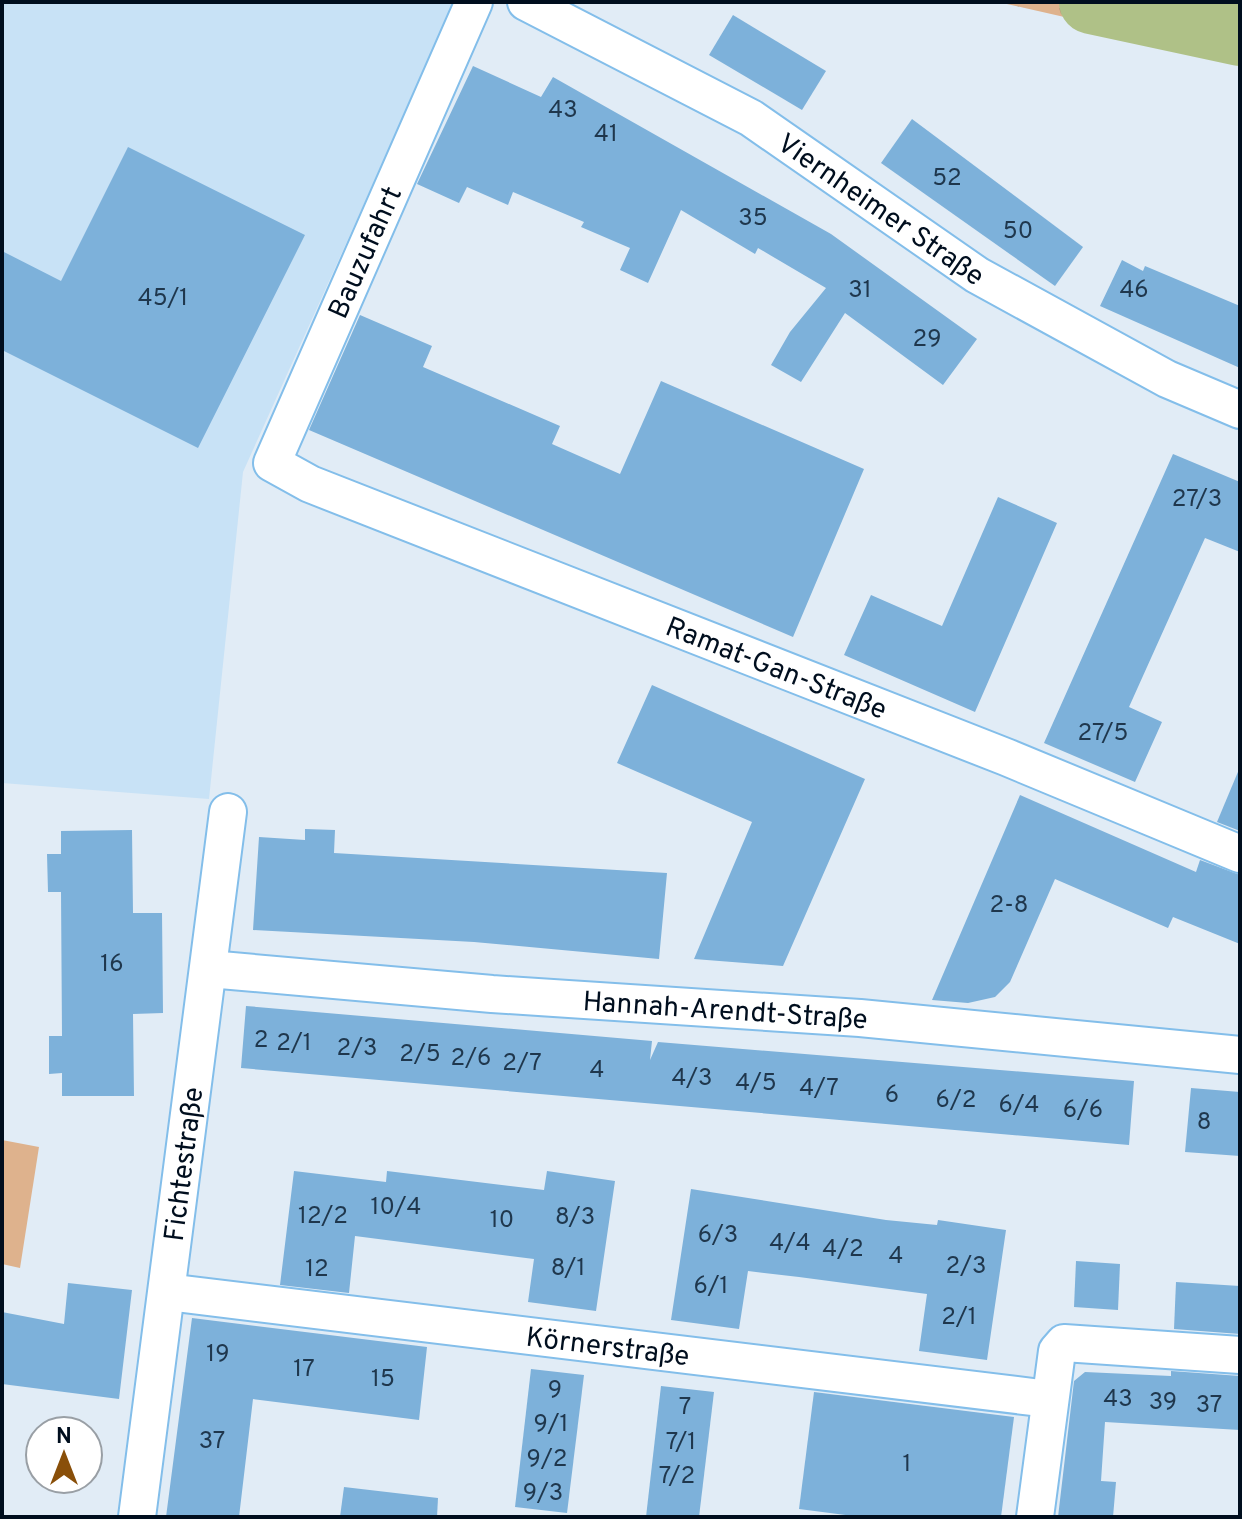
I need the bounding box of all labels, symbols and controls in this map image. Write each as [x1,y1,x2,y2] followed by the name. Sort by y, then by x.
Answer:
[548,96,578,126] house number: 43
[594,120,618,150] house number: 41
[769,127,990,296] street label: Viernheimer Straße
[932,164,962,194] house number: 52
[322,181,412,325] street label: Bauzufahrt
[738,204,768,234] house number: 35
[1003,217,1033,247] house number: 50
[848,276,872,306] house number: 31
[1119,276,1149,306] house number: 46
[138,284,188,314] house number: 45/1
[912,325,942,355] house number: 29
[1172,485,1222,515] house number: 27/3
[660,610,891,729] street label: Ramat-Gan-Straße
[1077,719,1129,749] house number: 27/5
[990,891,1028,921] house number: 2-8
[100,950,124,980] house number: 16
[582,985,869,1040] street label: Hannah-Arendt-Straße
[254,1026,268,1056] house number: 2
[276,1029,312,1059] house number: 2/1
[337,1034,377,1064] house number: 2/3
[399,1040,441,1070] house number: 2/5
[451,1044,491,1074] house number: 2/6
[502,1049,542,1079] house number: 2/7
[590,1056,604,1086] house number: 4
[671,1064,713,1094] house number: 4/3
[735,1069,777,1099] house number: 4/5
[799,1074,839,1104] house number: 4/7
[885,1081,899,1111] house number: 6
[158,1085,213,1244] street label: Fichtestraße
[936,1086,976,1116] house number: 6/2
[999,1091,1040,1121] house number: 6/4
[1063,1096,1103,1126] house number: 6/6
[1197,1108,1211,1138] house number: 8
[370,1193,422,1223] house number: 10/4
[298,1202,348,1232] house number: 12/2
[555,1203,595,1233] house number: 8/3
[490,1206,514,1236] house number: 10
[698,1221,738,1251] house number: 6/3
[769,1229,811,1259] house number: 4/4
[822,1235,864,1265] house number: 4/2
[889,1242,903,1272] house number: 4
[946,1252,986,1282] house number: 2/3
[551,1254,585,1284] house number: 8/1
[305,1255,329,1285] house number: 12
[693,1272,729,1302] house number: 6/1
[941,1303,977,1333] house number: 2/1
[524,1321,691,1376] street label: Körnerstraße
[206,1340,230,1370] house number: 19
[293,1355,315,1385] house number: 17
[371,1365,395,1395] house number: 15
[548,1376,562,1406] house number: 9
[1103,1385,1133,1415] house number: 43
[1149,1388,1177,1418] house number: 39
[1196,1391,1222,1421] house number: 37
[679,1393,691,1423] house number: 7
[533,1410,569,1440] house number: 9/1
[24,1415,104,1495] north arrow
[56,1424,72,1451] text: N
[199,1427,225,1457] house number: 37
[666,1428,696,1458] house number: 7/1
[527,1445,567,1475] house number: 9/2
[903,1450,911,1480] house number: 1
[659,1462,695,1492] house number: 7/2
[523,1479,563,1509] house number: 9/3

